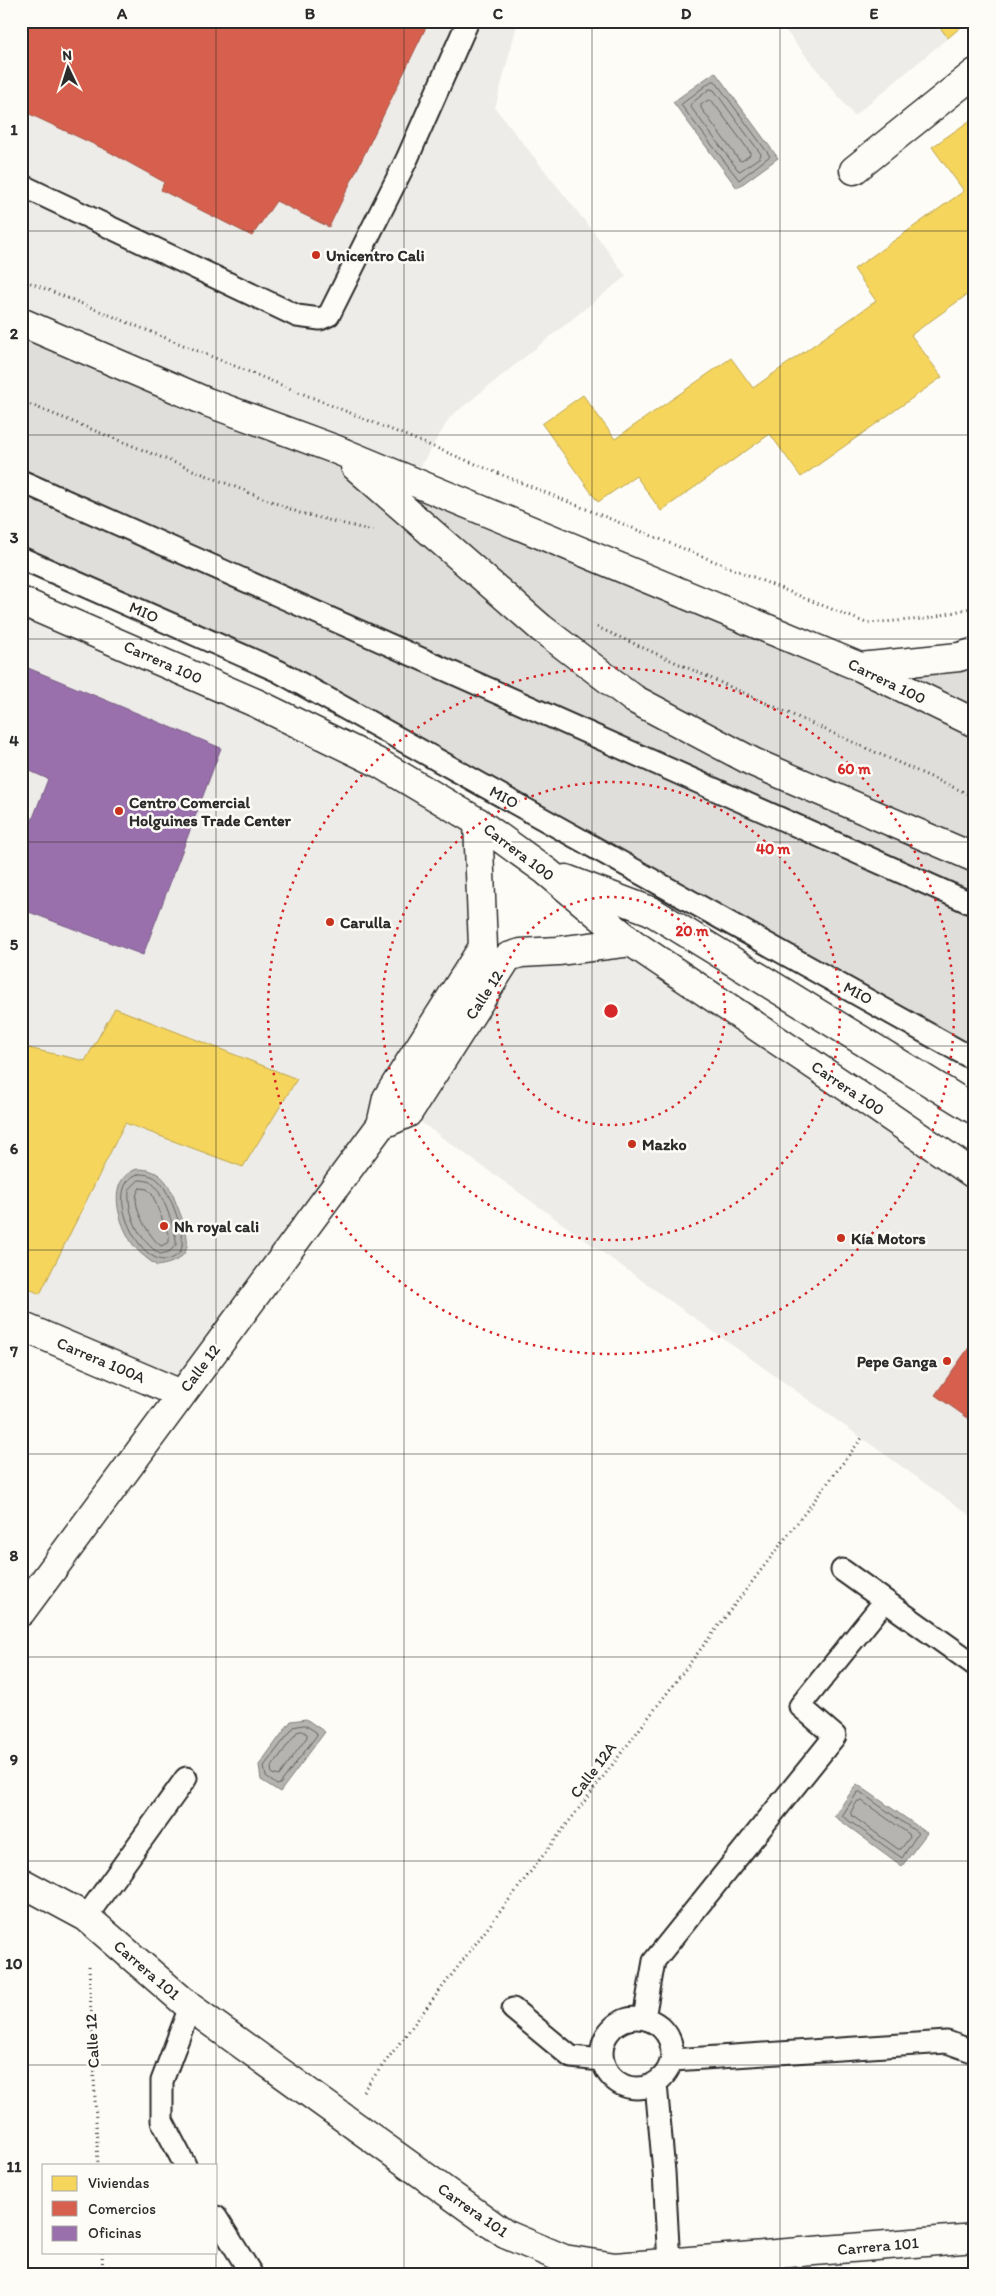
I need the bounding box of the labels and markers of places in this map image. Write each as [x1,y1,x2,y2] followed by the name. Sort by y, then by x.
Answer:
[326,246,425,265] place label: Unicentro Cali
[310,249,322,261] marker: Unicentro Cali
[129,793,292,831] place label: Centro Comercial Holguines Trade Center
[113,805,125,817] marker: Centro Comercial Holguines Trade Center
[340,913,392,932] place label: Carulla
[324,916,336,928] marker: Carulla
[602,1002,620,1020] centre of rings
[642,1135,687,1154] place label: Mazko
[626,1138,638,1150] marker: Mazko
[174,1217,259,1237] place label: Nh royal cali
[158,1220,170,1232] marker: Nh royal cali
[851,1229,926,1248] place label: Kía Motors
[835,1232,847,1244] marker: Kía Motors
[857,1352,938,1372] place label: Pepe Ganga
[941,1355,953,1367] marker: Pepe Ganga

